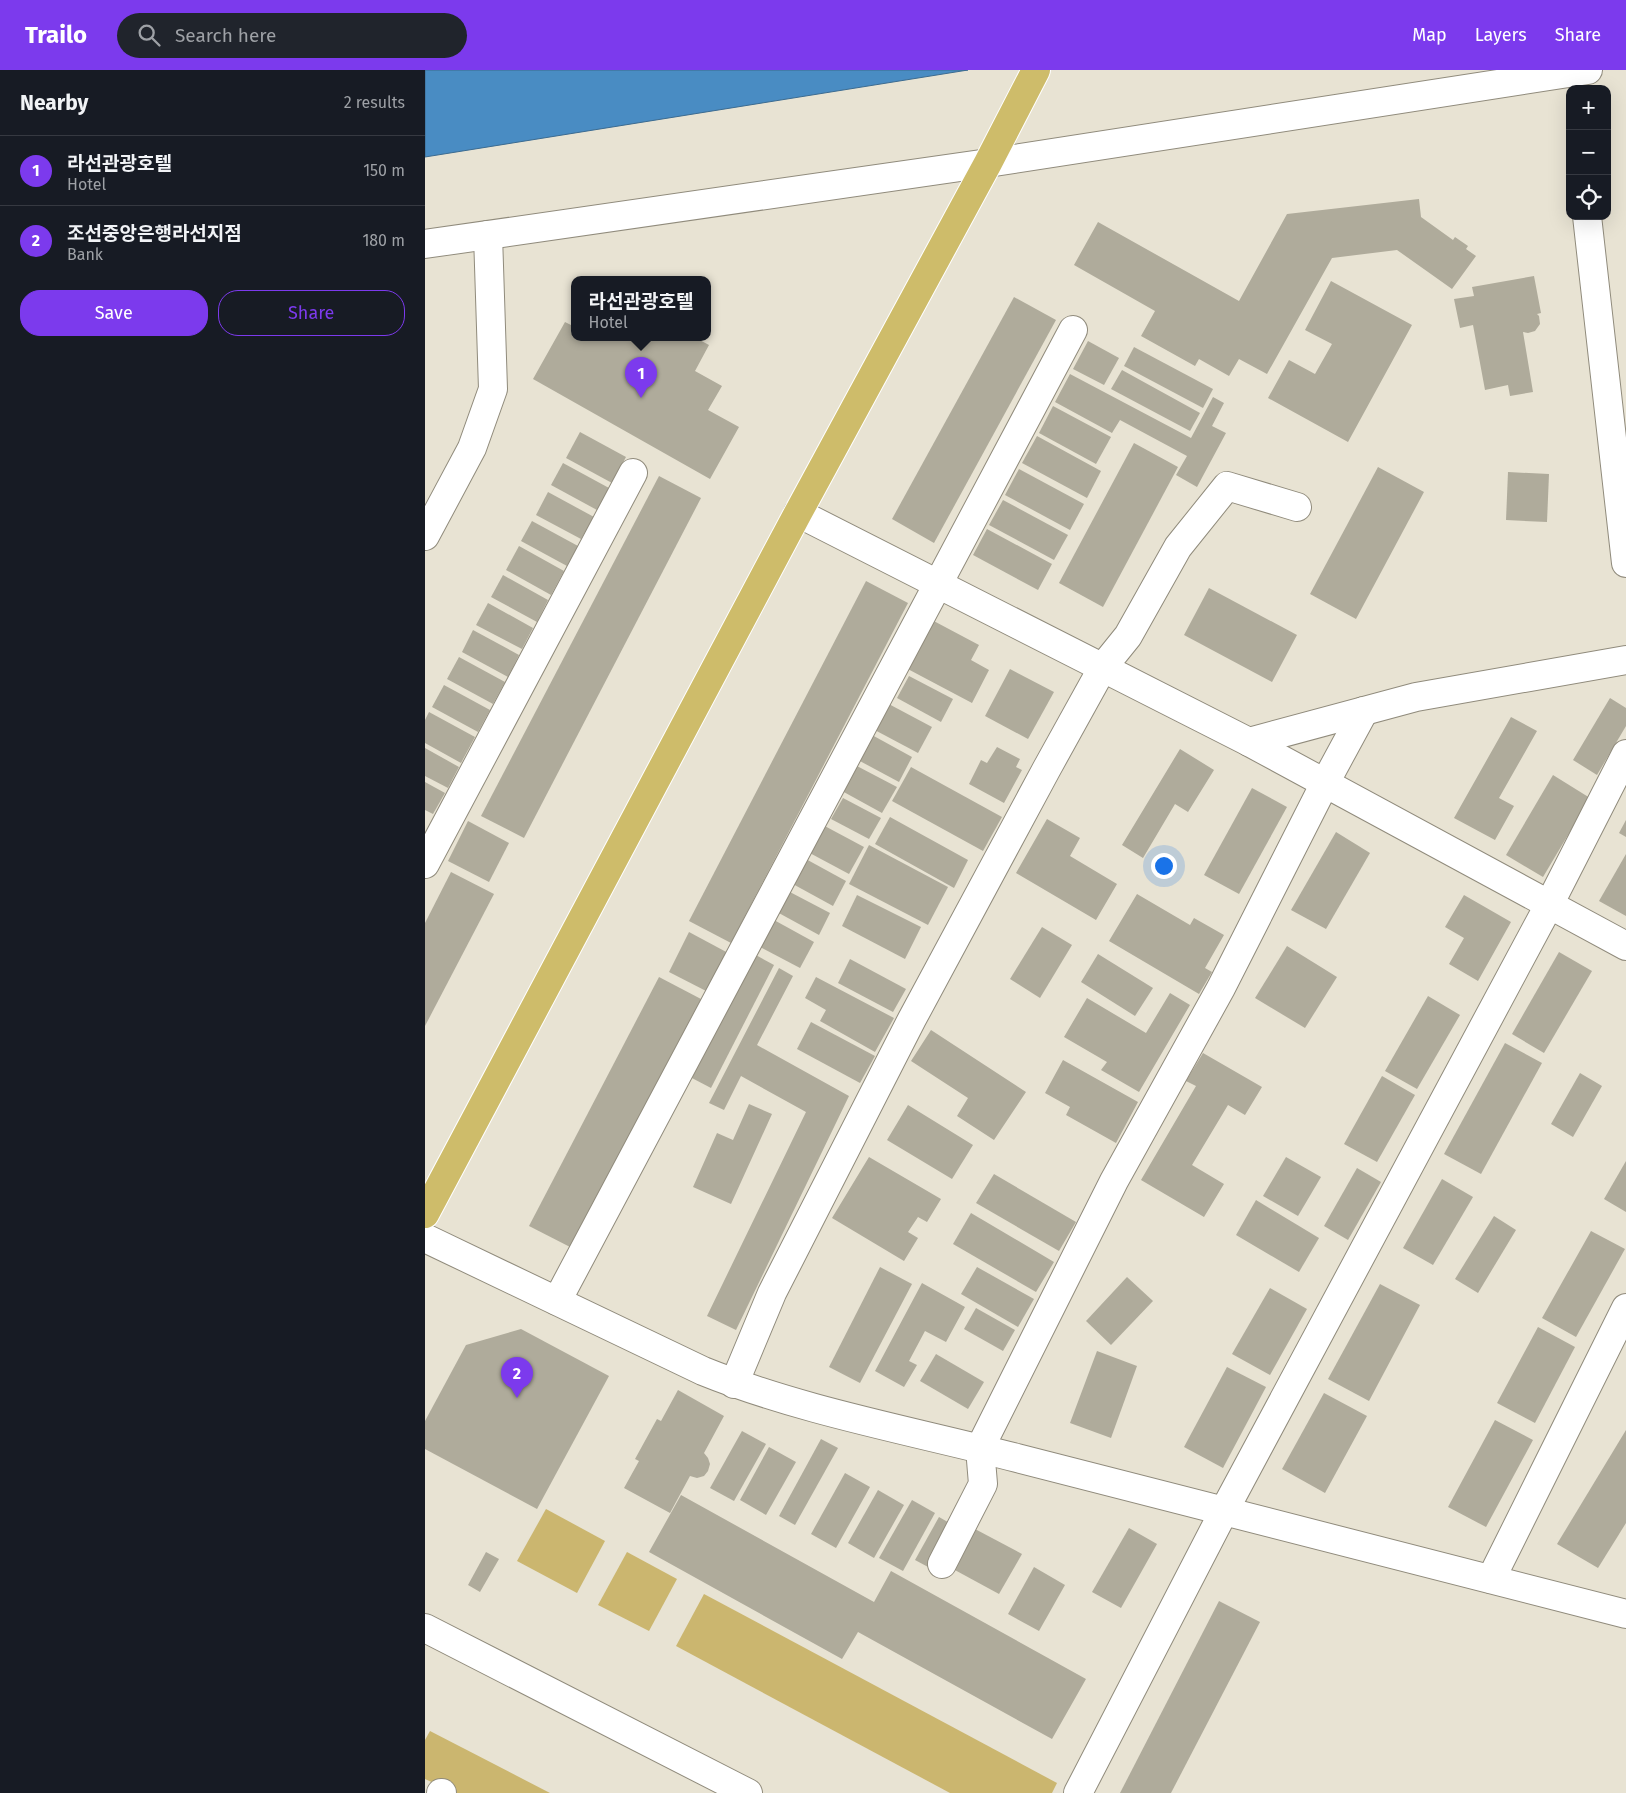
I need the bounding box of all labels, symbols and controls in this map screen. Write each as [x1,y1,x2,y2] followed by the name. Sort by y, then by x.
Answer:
[117,13,467,58] search box
[25,21,87,49] text: Trailo
[135,21,163,49] icon: search
[175,24,276,47] text: Search here
[1412,24,1447,46] text: Map
[1475,24,1527,46] text: Layers
[1555,24,1601,46] text: Share
[1566,85,1611,220] map controls
[1566,85,1611,130] button: +
[20,90,88,116] text: Nearby
[344,93,405,112] text: 2 results
[1566,130,1611,175] button: −
[67,152,172,175] text: 라선관광호텔
[32,161,40,180] text: 1
[363,161,405,180] text: 150 m
[67,175,106,194] text: Hotel
[1566,175,1611,220] button: locate
[67,222,242,245] text: 조선중앙은행라선지점
[32,231,40,250] text: 2
[362,231,405,250] text: 180 m
[67,245,103,264] text: Bank
[571,276,711,341] popup
[20,290,208,336] button: Save
[218,290,405,336] button: Share
[589,290,693,313] text: 라선관광호텔
[589,313,628,332] text: Hotel
[625,357,657,398] pin: 1
[1151,853,1177,879] your location
[501,1357,533,1398] pin: 2

